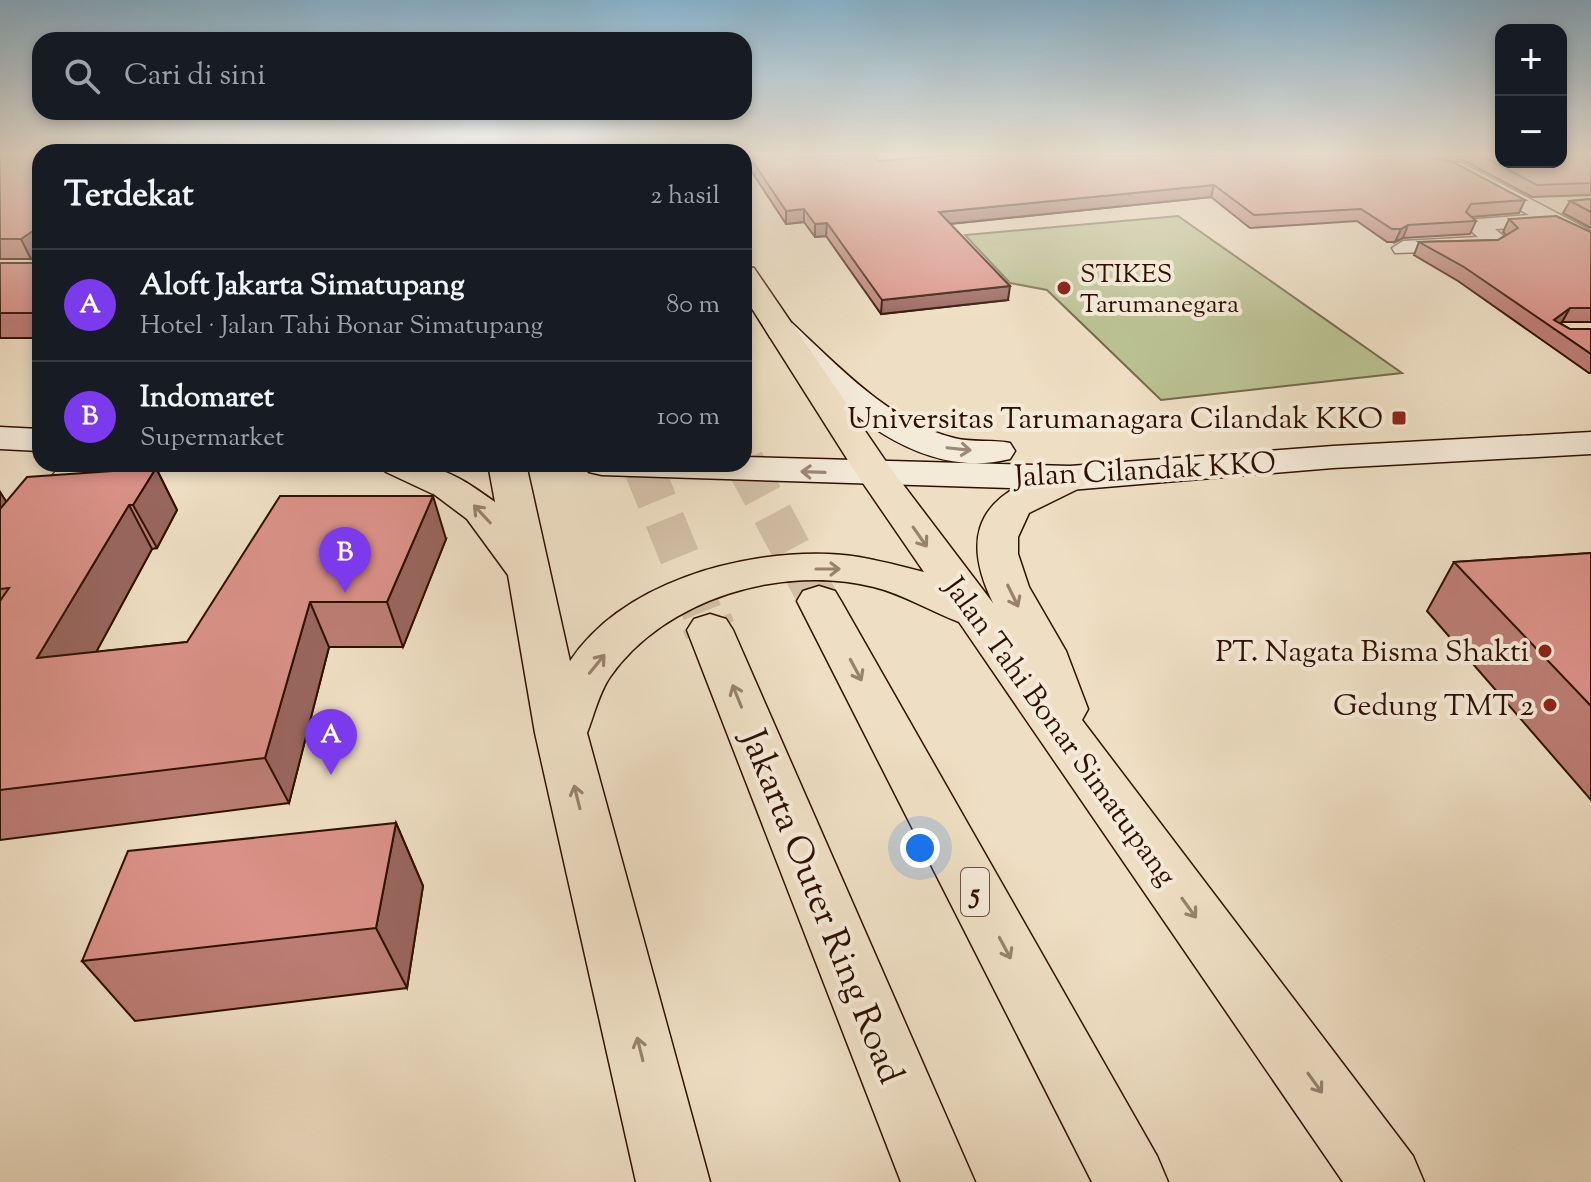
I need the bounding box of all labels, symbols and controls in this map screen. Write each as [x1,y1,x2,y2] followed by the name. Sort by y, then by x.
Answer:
[1495,24,1567,168] map controls
[1495,24,1567,96] button: +
[32,32,752,120] search box
[60,54,104,98] icon: search
[124,55,266,98] text: Cari di sini
[1495,96,1567,168] button: −
[64,172,194,221] text: Terdekat
[650,178,720,215] text: 2 hasil
[1080,257,1239,324] place label: STIKES Tarumanegara
[140,265,465,308] text: Aloft Jakarta Simatupang
[1055,279,1073,297] marker: STIKES Tarumanegara
[79,287,101,324] text: A
[666,287,720,324] text: 80 m
[140,308,543,345] text: Hotel · Jalan Tahi Bonar Simatupang
[140,377,274,420] text: Indomaret
[82,399,98,436] text: B
[657,399,720,436] text: 100 m
[847,399,1383,442] place label: Universitas Tarumanagara Cilandak KKO
[1390,409,1408,427] marker: Universitas Tarumanagara Cilandak KKO
[140,420,284,457] text: Supermarket
[945,441,972,456] one-way arrow
[1011,443,1277,500] street label: Jalan Cilandak KKO
[800,464,827,479] one-way arrow
[473,505,491,525] one-way arrow
[912,525,928,547] one-way arrow
[319,527,371,593] pin: B
[814,561,841,577] one-way arrow
[931,568,1186,896] street label: Jalan Tahi Bonar Simatupang
[1006,584,1022,608] one-way arrow
[1215,632,1529,675] place label: PT. Nagata Bisma Shakti
[1536,642,1554,660] marker: PT. Nagata Bisma Shakti
[588,654,606,674] one-way arrow
[848,658,864,681] one-way arrow
[729,684,744,709] one-way arrow
[1333,686,1534,729] place label: Gedung TMT 2
[1541,696,1559,714] marker: Gedung TMT 2
[305,709,357,775] pin: A
[725,721,915,1092] street label: Jakarta Outer Ring Road
[569,784,584,810] one-way arrow
[900,828,940,868] your location
[961,868,989,916] road number: 5
[1180,897,1197,918] one-way arrow
[998,936,1014,960] one-way arrow
[631,1037,646,1063] one-way arrow
[1307,1071,1324,1093] one-way arrow

